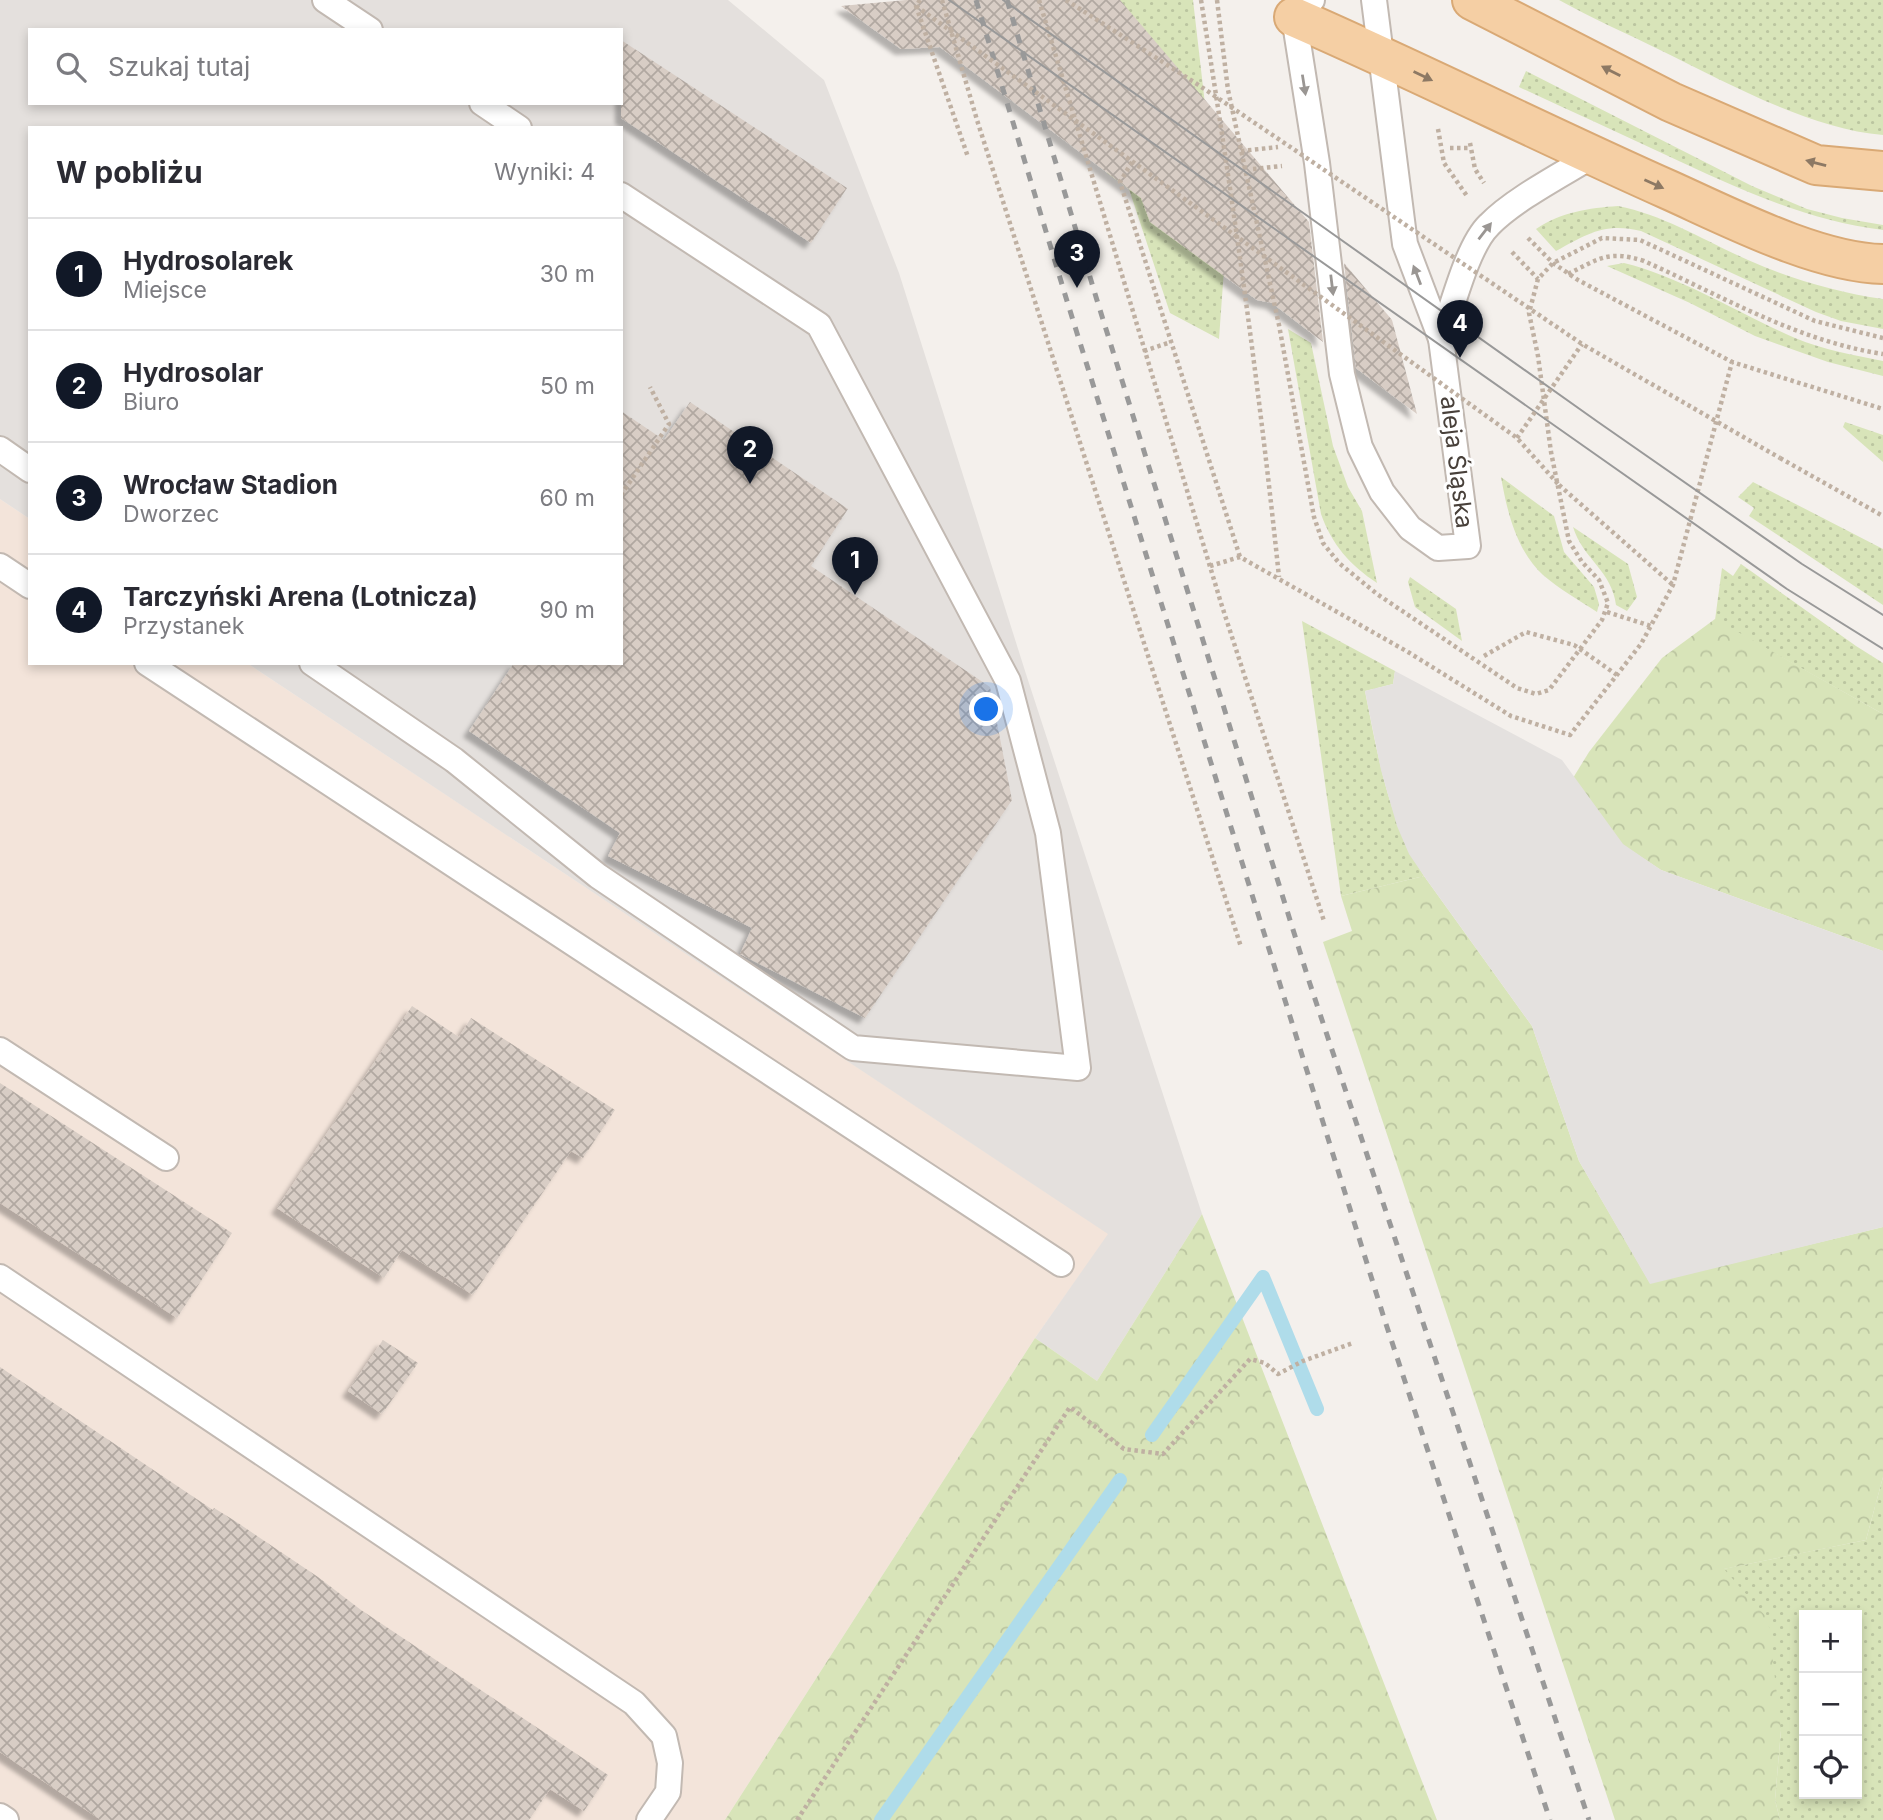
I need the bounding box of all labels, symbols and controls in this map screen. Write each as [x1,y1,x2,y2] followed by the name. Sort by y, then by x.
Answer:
[28,28,623,105] search box
[52,48,90,86] icon: search
[108,51,250,82] text: Szukaj tutaj
[1601,65,1621,76] one-way arrow
[1413,70,1433,81] one-way arrow
[1299,74,1310,96] one-way arrow
[56,154,203,190] text: W pobliżu
[1805,157,1826,167] one-way arrow
[494,158,595,186] text: Wyniki: 4
[1644,178,1664,190] one-way arrow
[1478,222,1492,240] one-way arrow
[1054,230,1100,288] pin: 3
[123,245,293,276] text: Hydrosolarek
[74,260,84,288] text: 1
[540,260,595,288] text: 30 m
[1411,265,1422,286] one-way arrow
[1326,275,1337,297] one-way arrow
[123,276,207,304] text: Miejsce
[1437,300,1483,358] pin: 4
[123,357,263,388] text: Hydrosolar
[72,372,86,400] text: 2
[540,372,595,400] text: 50 m
[123,388,179,416] text: Biuro
[1434,394,1480,530] street label: aleja Śląska
[727,426,773,484] pin: 2
[123,469,338,500] text: Wrocław Stadion
[72,484,86,512] text: 3
[540,484,595,512] text: 60 m
[123,500,219,528] text: Dworzec
[832,537,878,595] pin: 1
[123,581,478,612] text: Tarczyński Arena (Lotnicza)
[71,596,87,624] text: 4
[540,596,595,624] text: 90 m
[123,612,244,640] text: Przystanek
[969,692,1003,726] your location
[1799,1610,1862,1799] map controls
[1799,1610,1862,1673] button: +
[1799,1673,1862,1736] button: −
[1799,1736,1862,1799] button: locate

